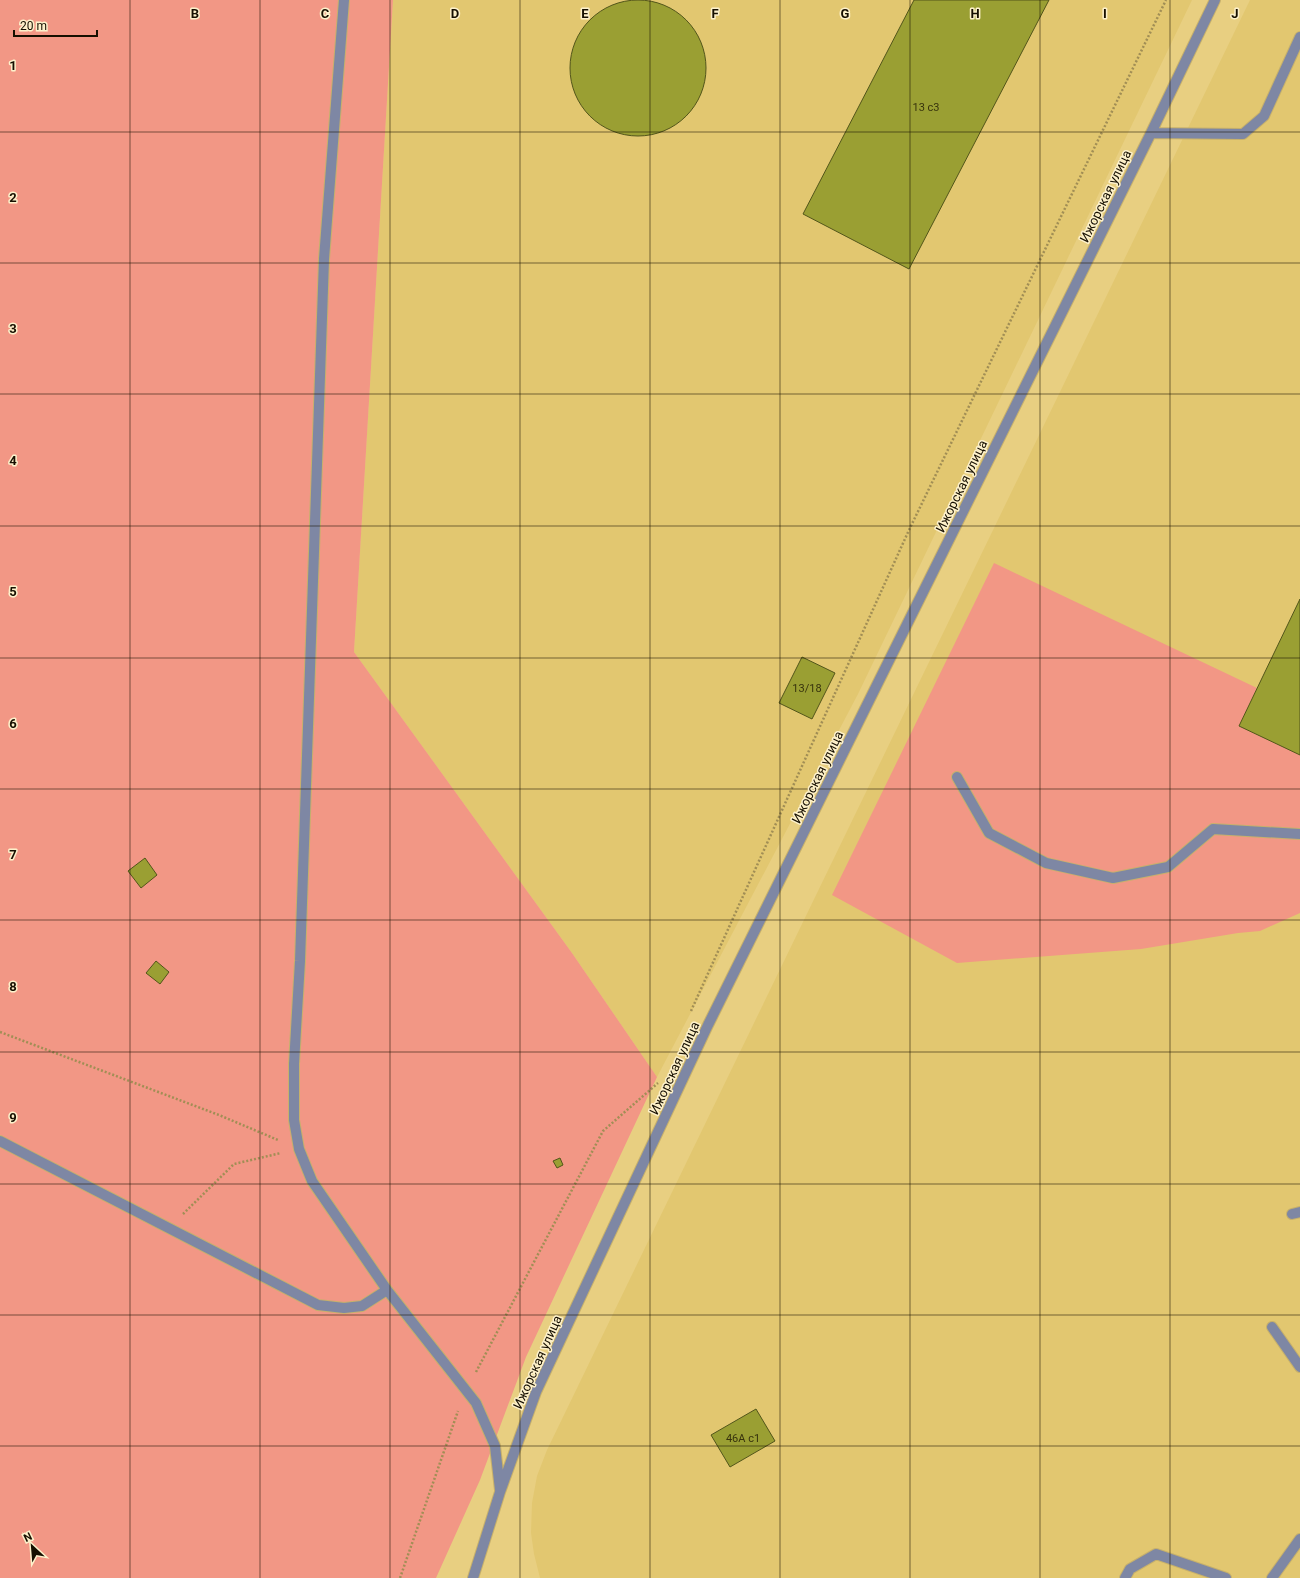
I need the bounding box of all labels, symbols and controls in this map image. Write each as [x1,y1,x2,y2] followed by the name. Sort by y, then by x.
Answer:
[191,6,199,21] text: B
[321,6,330,21] text: C
[451,6,459,21] text: D
[581,6,589,21] text: E
[711,6,719,21] text: F
[841,6,850,21] text: G
[970,6,980,21] text: H
[1103,6,1107,21] text: I
[1231,6,1239,21] text: J
[14,12,97,38] scale bar
[20,19,47,33] text: 20 m
[9,58,17,73] text: 1
[912,101,940,114] house number: 13 с3
[1077,148,1134,245] street label: Ижорская улица
[9,190,17,205] text: 2
[9,321,17,336] text: 3
[933,438,990,535] street label: Ижорская улица
[9,453,17,468] text: 4
[9,584,17,599] text: 5
[792,682,822,695] house number: 13/18
[9,716,17,731] text: 6
[789,729,846,826] street label: Ижорская улица
[9,847,17,862] text: 7
[9,979,17,994] text: 8
[646,1019,703,1117] street label: Ижорская улица
[9,1110,17,1125] text: 9
[510,1313,565,1411] street label: Ижорская улица
[726,1432,760,1445] house number: 46А с1
[12,1526,52,1566] north arrow
[21,1530,34,1545] text: N

